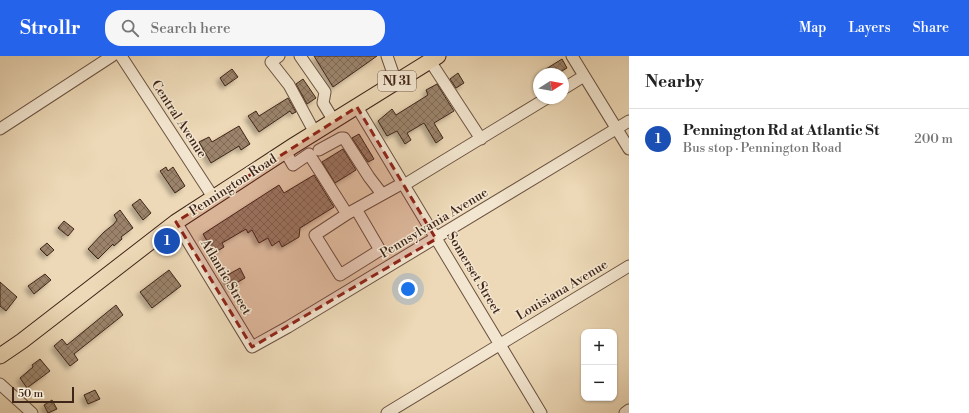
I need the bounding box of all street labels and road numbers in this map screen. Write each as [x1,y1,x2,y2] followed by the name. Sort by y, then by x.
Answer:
[378,71,416,91] road number: NJ 31
[148,77,210,161] street label: Central Avenue
[186,150,280,219] street label: Pennington Road
[377,184,491,262] street label: Pennsylvania Avenue
[443,229,505,317] street label: Somerset Street
[197,235,255,318] street label: Atlantic Street
[513,256,611,324] street label: Louisiana Avenue

